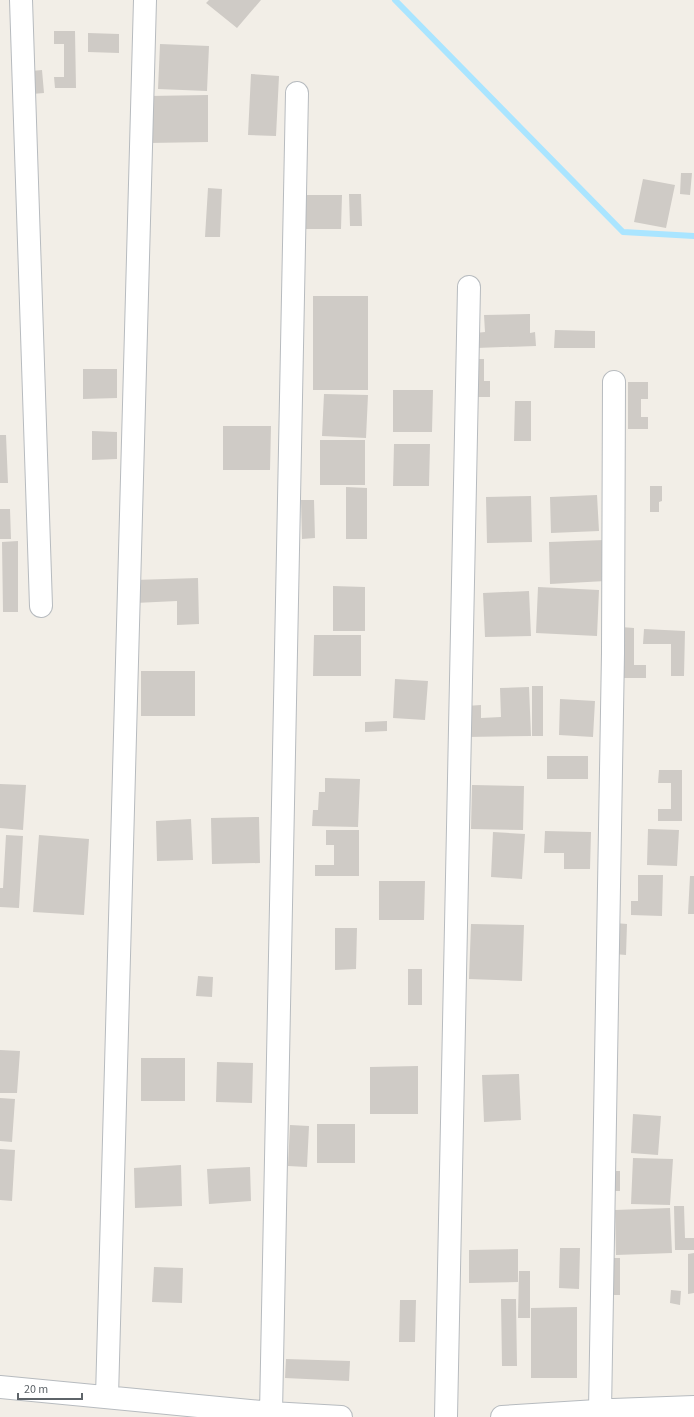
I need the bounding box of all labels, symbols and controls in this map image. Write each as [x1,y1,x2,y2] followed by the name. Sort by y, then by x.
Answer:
[18,1375,82,1401] scale bar
[24,1381,48,1398] text: 20 m

